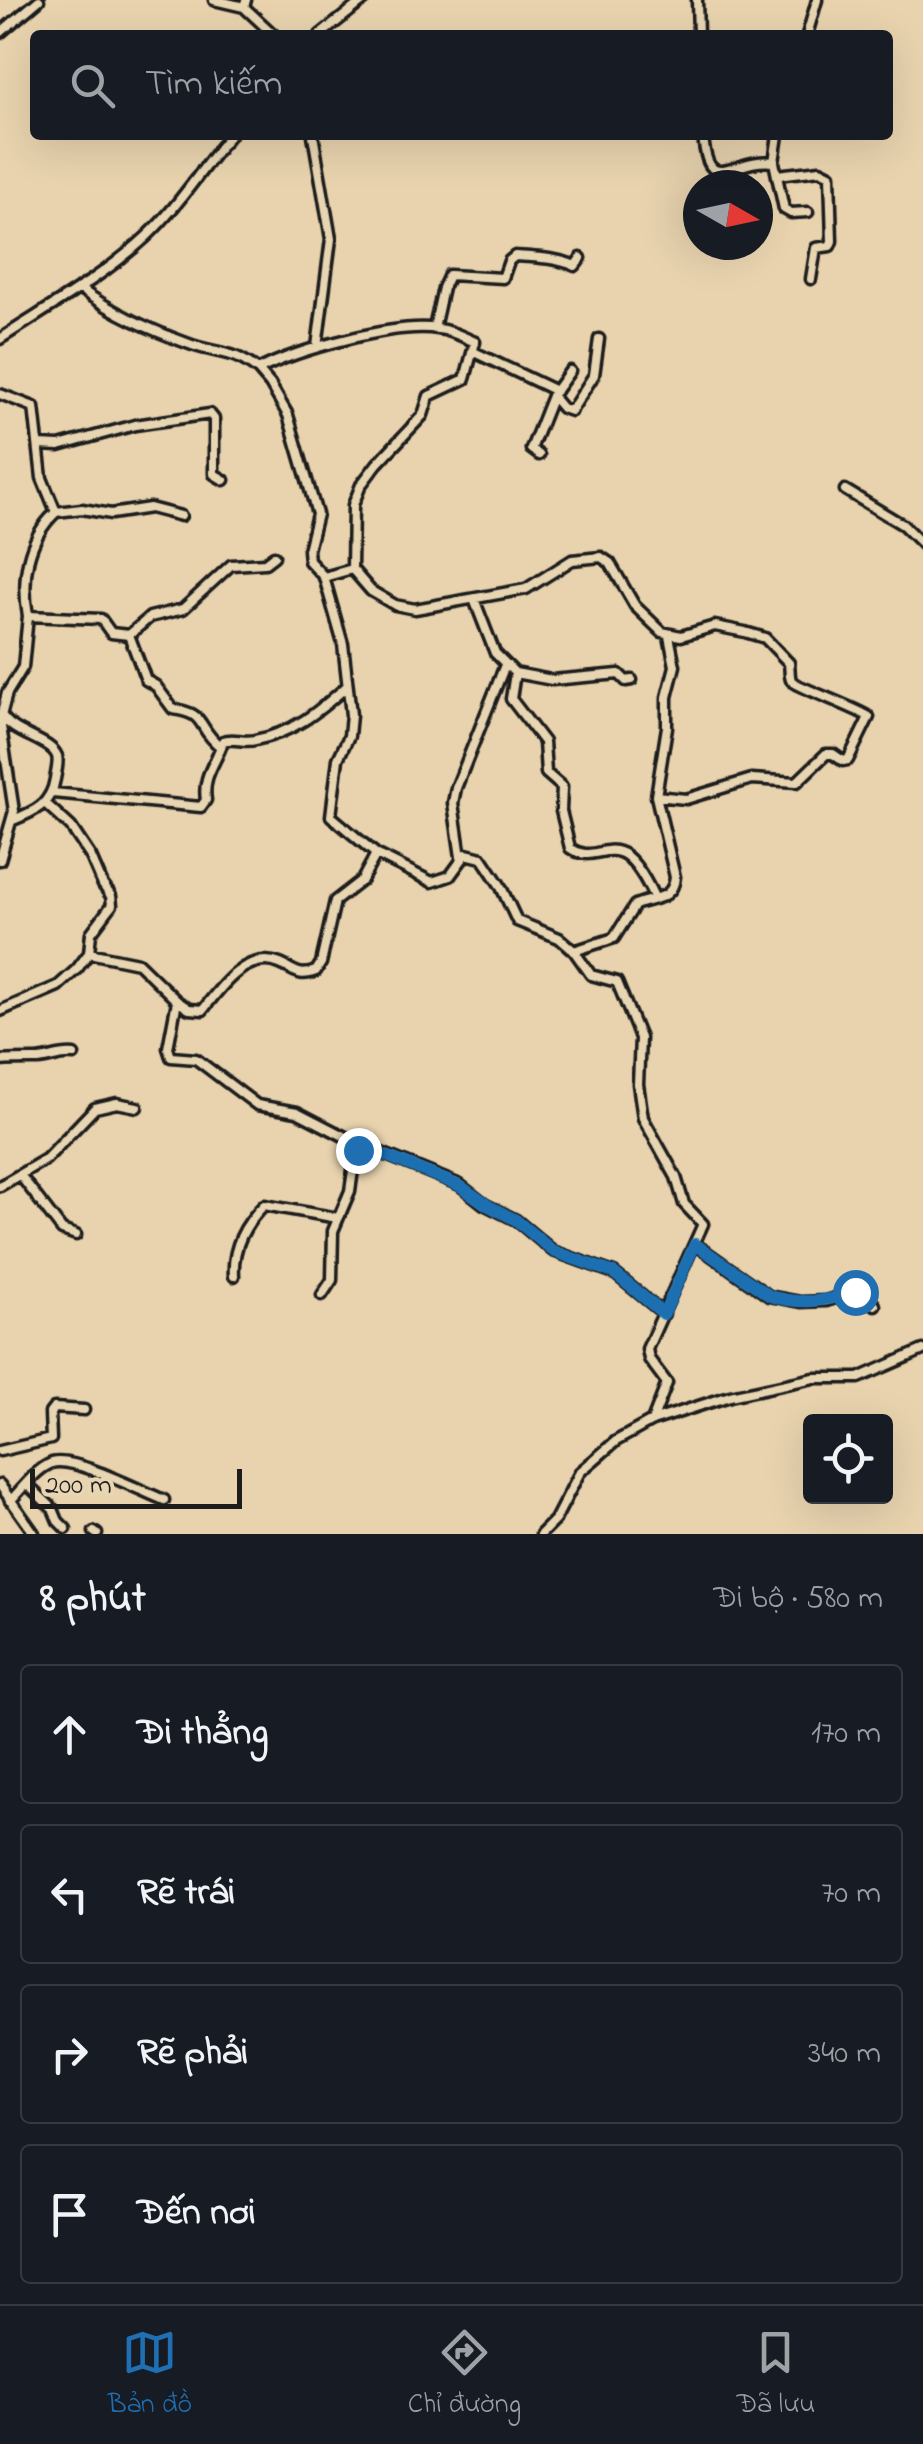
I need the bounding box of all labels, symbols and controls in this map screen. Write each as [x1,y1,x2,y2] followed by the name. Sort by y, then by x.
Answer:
[30,30,893,140] search box
[145,57,283,113] text: Tìm kiếm
[65,58,120,113] icon: search
[683,170,773,260] north arrow
[336,1128,382,1174] route end
[833,1270,879,1316] route start
[803,1414,893,1504] map controls
[803,1414,893,1504] button: locate
[30,1464,242,1508] scale bar
[45,1466,112,1507] text: 200 m
[40,1569,146,1630] text: 8 phút
[713,1576,883,1623] text: Đi bộ · 580 m
[137,1706,268,1762] text: Đi thẳng
[42,1707,97,1762] icon: ahead
[811,1711,881,1758] text: 170 m
[137,1866,235,1922] text: Rẽ trái
[42,1867,97,1922] icon: left
[821,1871,881,1918] text: 70 m
[137,2026,248,2082] text: Rẽ phải
[42,2027,97,2082] icon: right
[808,2031,881,2078] text: 340 m
[137,2186,255,2242] text: Đến nơi
[42,2187,97,2242] icon: arrive
[108,2325,192,2426] tab: Bản đồ
[408,2325,521,2426] tab: Chỉ đường
[737,2325,815,2426] tab: Đã lưu

